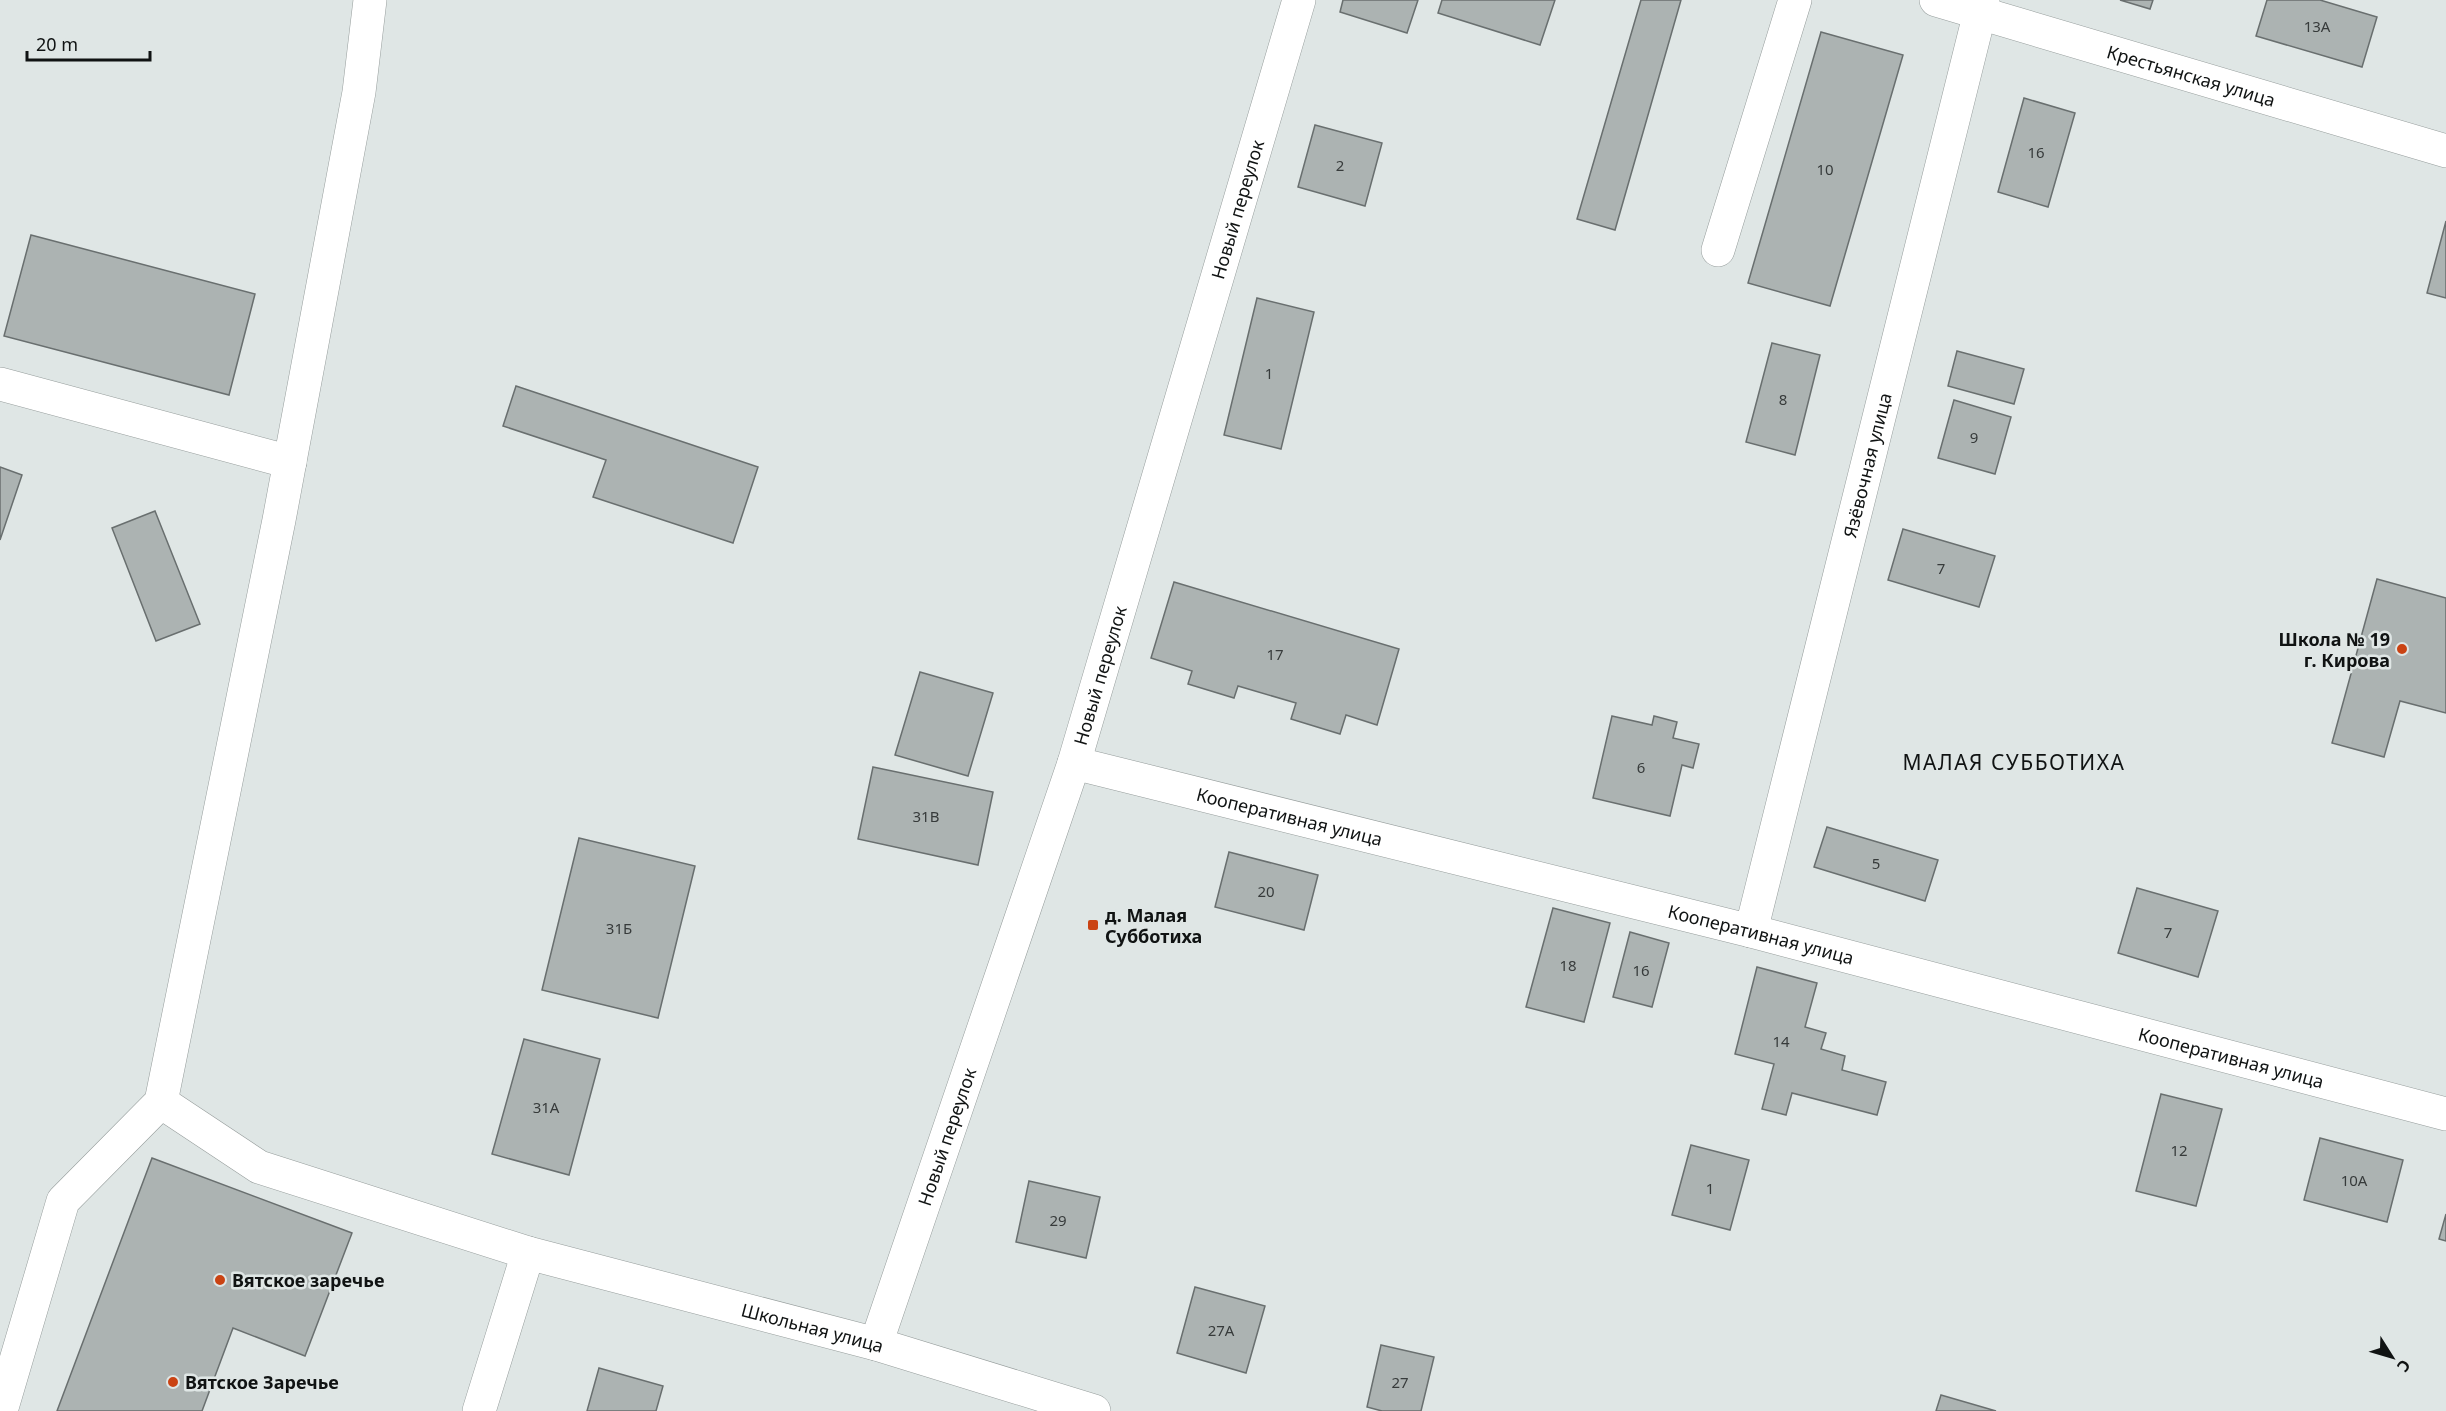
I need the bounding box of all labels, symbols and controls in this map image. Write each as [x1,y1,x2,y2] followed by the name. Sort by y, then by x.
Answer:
[2304,16,2331,36] house number: 13А
[27,24,150,62] scale bar
[36,32,78,56] text: 20 m
[2104,39,2278,112] street label: Крестьянская улица
[1205,136,1269,282] street label: Новый переулок
[2027,142,2045,162] house number: 16
[1336,155,1344,175] house number: 2
[1816,159,1834,179] house number: 10
[1265,363,1273,383] house number: 1
[1779,389,1787,409] house number: 8
[1837,390,1897,540] street label: Язёвочная улица
[1970,427,1978,447] house number: 9
[1937,558,1945,578] house number: 7
[1068,603,1132,748] street label: Новый переулок
[2278,627,2390,672] place label: Школа № 19 г. Кирова
[2395,642,2409,656] marker: Школа № 19 г. Кирова
[1266,644,1284,664] house number: 17
[1903,748,2125,776] district label: МАЛАЯ СУББОТИХА
[1637,757,1645,777] house number: 6
[1194,782,1385,851] street label: Кооперативная улица
[913,806,939,826] house number: 31В
[1872,853,1880,873] house number: 5
[1257,881,1275,901] house number: 20
[1666,899,1856,970] street label: Кооперативная улица
[1105,903,1202,948] place label: д. Малая Субботиха
[606,918,632,938] house number: 31Б
[1086,918,1100,932] marker: д. Малая Субботиха
[2164,922,2172,942] house number: 7
[1559,955,1577,975] house number: 18
[1632,960,1650,980] house number: 16
[2136,1022,2326,1093] street label: Кооперативная улица
[1772,1031,1790,1051] house number: 14
[912,1064,981,1209] street label: Новый переулок
[533,1097,560,1117] house number: 31А
[2170,1140,2188,1160] house number: 12
[2341,1170,2368,1190] house number: 10А
[1706,1178,1714,1198] house number: 1
[1049,1210,1067,1230] house number: 29
[232,1268,384,1292] place label: Вятское заречье
[213,1273,227,1287] marker: Вятское заречье
[739,1297,887,1358] street label: Школьная улица
[1208,1320,1235,1340] house number: 27А
[2362,1327,2422,1387] north arrow
[2392,1355,2416,1377] text: С
[185,1370,339,1394] place label: Вятское Заречье
[1391,1372,1409,1392] house number: 27
[166,1375,180,1389] marker: Вятское Заречье

